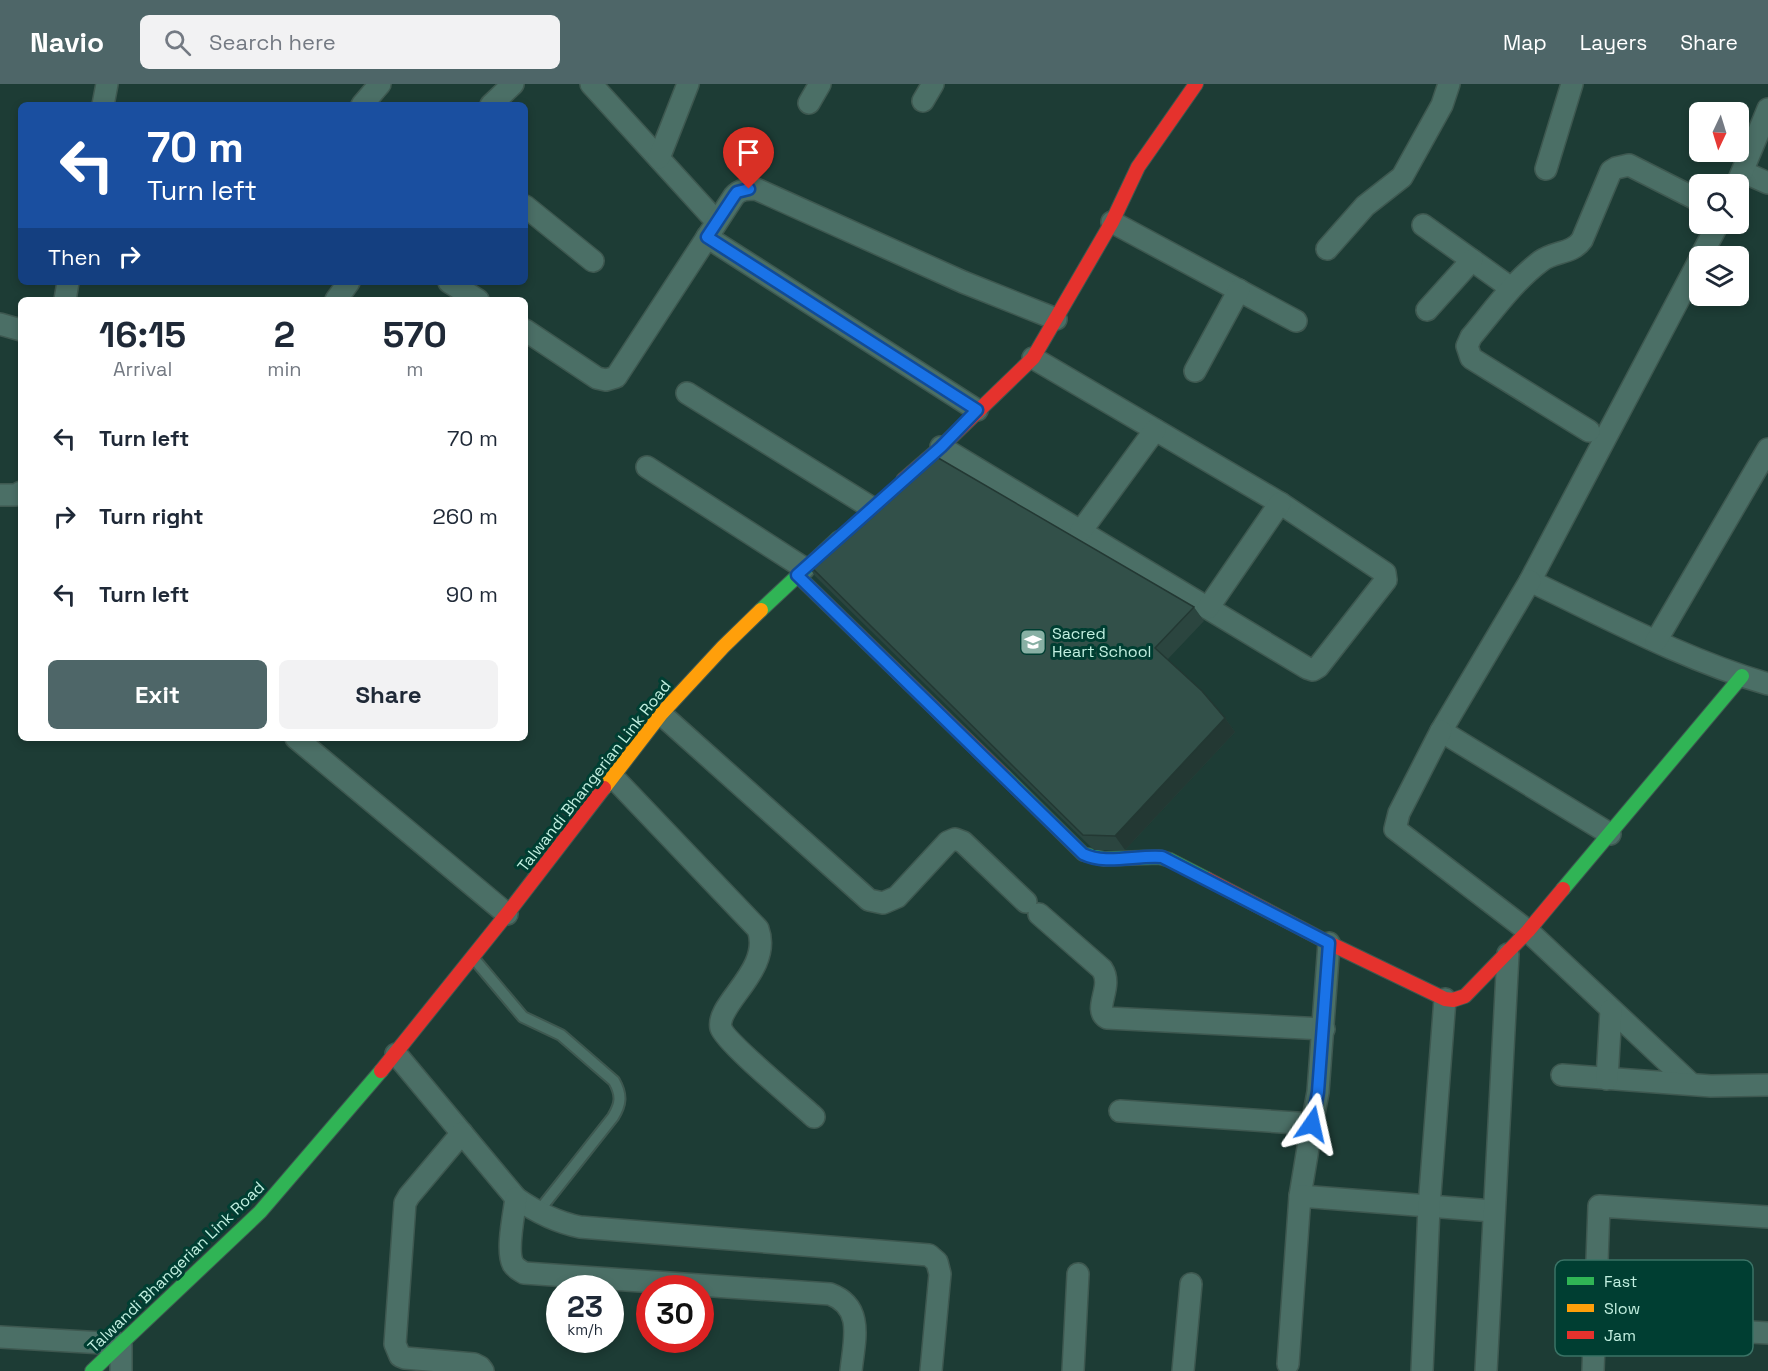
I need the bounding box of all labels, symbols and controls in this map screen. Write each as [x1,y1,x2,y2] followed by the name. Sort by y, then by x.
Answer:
[140,15,560,69] search box
[30,24,104,60] text: Navio
[161,26,194,59] icon: search
[209,28,336,56] text: Search here
[1503,29,1547,56] text: Map
[1580,29,1647,56] text: Layers
[1680,29,1738,56] text: Share
[1689,102,1749,162] north arrow
[1689,102,1749,306] map controls
[147,121,244,174] text: 70 m
[48,126,126,204] icon: left
[723,127,774,189] pin
[732,136,765,169] icon: arrive
[147,173,257,208] text: Turn left
[1689,174,1749,234] button: search
[113,240,146,273] icon: right
[48,243,101,271] text: Then
[1689,246,1749,306] button: layers
[99,312,186,358] text: 16:15
[274,312,295,358] text: 2
[383,312,447,358] text: 570
[113,356,172,382] text: Arrival
[267,356,302,382] text: min
[406,356,423,382] text: m
[48,422,81,455] icon: left
[99,424,189,452] text: Turn left
[447,424,498,452] text: 70 m
[48,500,81,533] icon: right
[99,502,204,530] text: Turn right
[433,502,498,530] text: 260 m
[48,578,81,611] icon: left
[99,580,189,608] text: Turn left
[446,580,498,608] text: 90 m
[1052,623,1152,662] place label: Sacred Heart School
[1018,627,1048,657] school or university icon: Sacred Heart School
[48,660,267,729] button: Exit
[279,660,498,729] button: Share
[513,676,675,876] street label: Talwandi Bhangerian Link Road
[1280,1092,1344,1156] position arrow
[83,1177,269,1357] street label: Talwandi Bhangerian Link Road
[1555,1260,1753,1356] legend
[1604,1271,1637,1292] text: Fast
[636,1275,714,1353] speed limit sign: 30
[567,1287,603,1326] text: 23
[1604,1298,1640,1319] text: Slow
[567,1320,603,1339] text: km/h
[1604,1325,1636,1346] text: Jam

